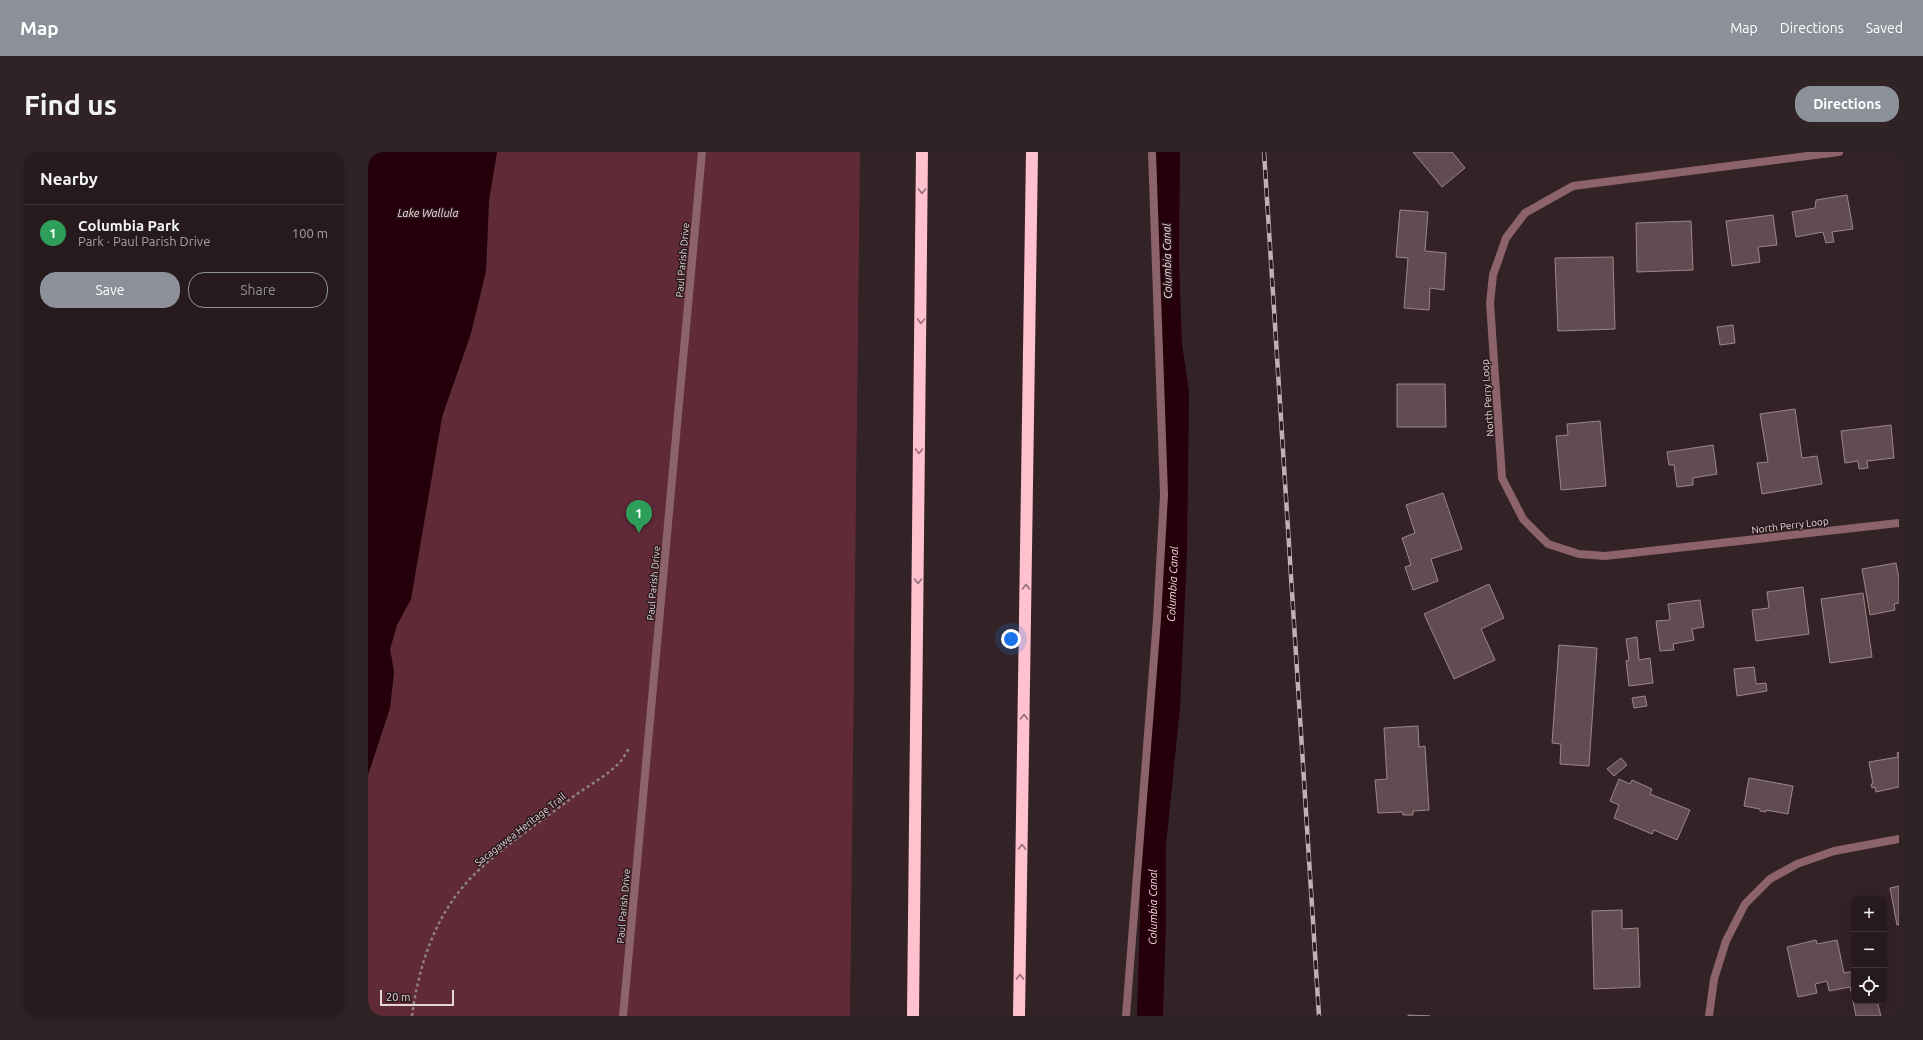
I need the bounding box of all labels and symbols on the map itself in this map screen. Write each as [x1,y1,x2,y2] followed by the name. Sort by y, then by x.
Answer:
[918,188,926,194] one-way arrow
[398,207,459,219] water label: Lake Wallula
[674,222,691,298] street label: Paul Parish Drive
[1160,223,1174,299] water label: Columbia Canal
[916,318,925,324] one-way arrow
[1479,359,1496,437] street label: North Perry Loop
[915,448,923,454] one-way arrow
[626,500,652,533] pin: 1
[1751,515,1829,536] street label: North Perry Loop
[645,545,662,621] street label: Paul Parish Drive
[1165,546,1180,622] water label: Columbia Canal
[914,578,922,584] one-way arrow
[1022,584,1030,590] one-way arrow
[1001,629,1021,649] your location
[1020,714,1028,720] one-way arrow
[473,790,568,868] street label: Sacagawea Heritage Trail
[1018,844,1026,850] one-way arrow
[615,868,632,944] street label: Paul Parish Drive
[1146,869,1159,945] water label: Columbia Canal
[1016,974,1024,980] one-way arrow
[380,988,454,1007] scale bar

